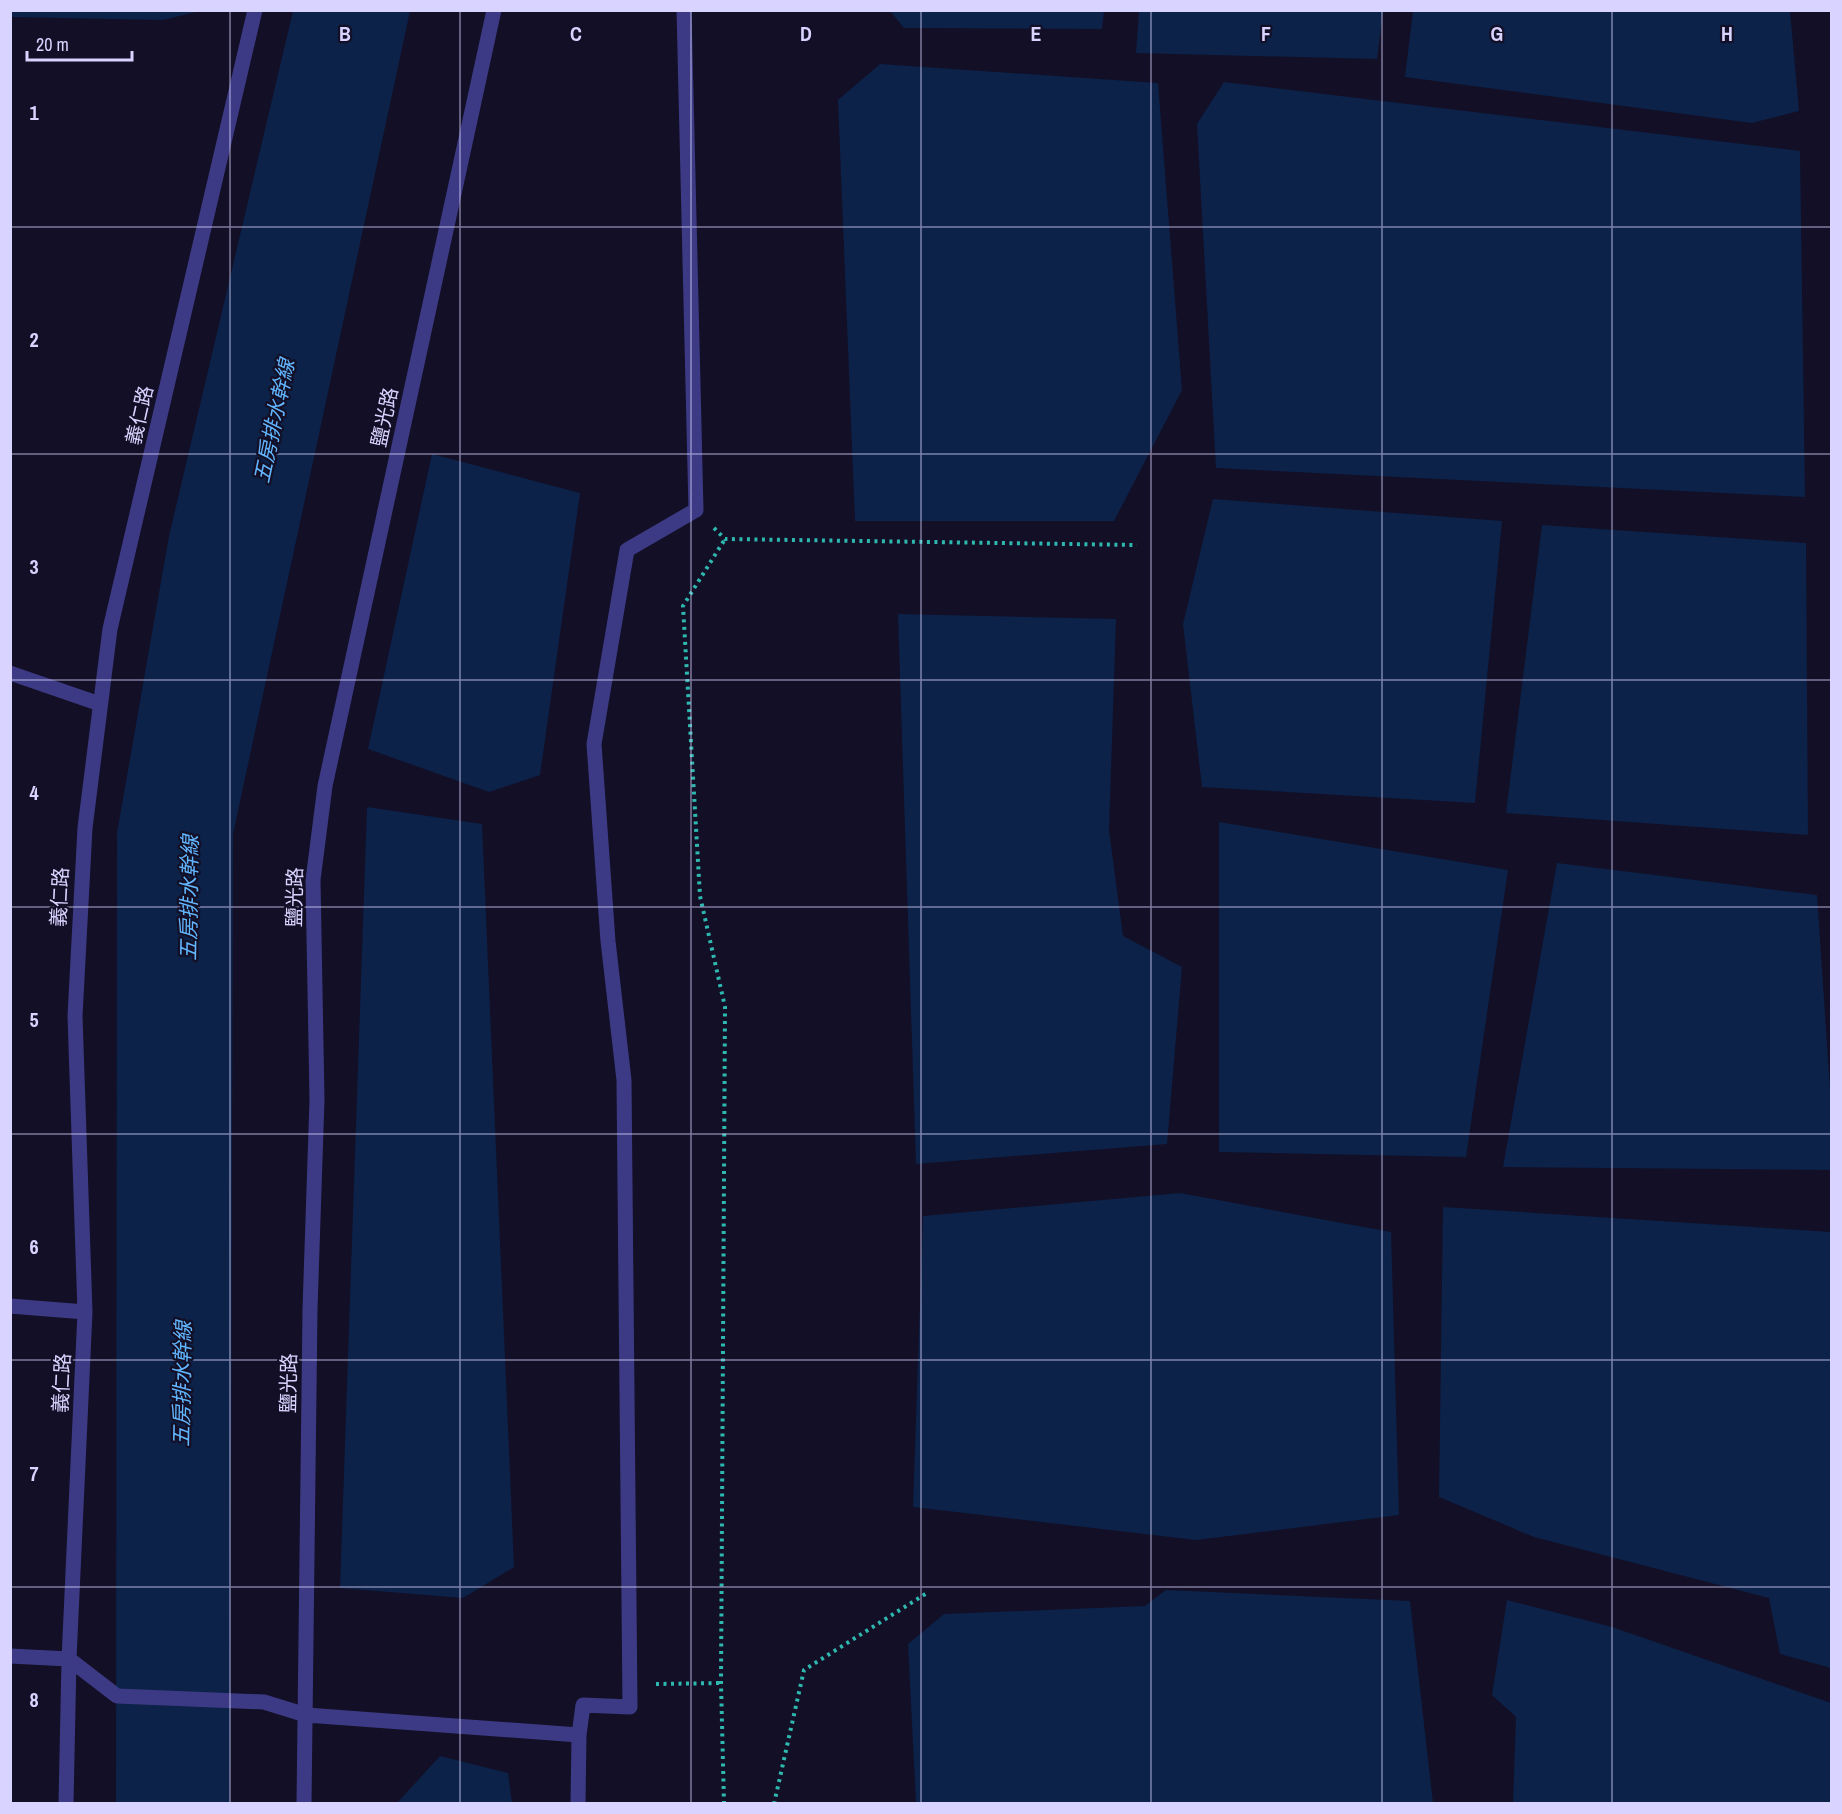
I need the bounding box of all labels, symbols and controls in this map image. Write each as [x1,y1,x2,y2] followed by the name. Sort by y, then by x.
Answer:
[339,20,351,47] text: B
[570,20,582,47] text: C
[800,20,812,47] text: D
[1031,20,1042,47] text: E
[1261,20,1271,47] text: F
[1491,20,1503,47] text: G
[1721,20,1733,47] text: H
[27,24,132,62] scale bar
[36,32,69,57] text: 20 m
[29,99,39,126] text: 1
[29,326,39,353] text: 2
[247,354,302,486] water label: 五房排水幹線
[119,383,159,447] street label: 義仁路
[365,385,403,449] street label: 鹽光路
[29,553,39,580] text: 3
[29,779,39,806] text: 4
[173,833,205,961] water label: 五房排水幹線
[44,866,74,928] street label: 義仁路
[280,867,308,927] street label: 鹽光路
[29,1006,39,1033] text: 5
[29,1233,39,1260] text: 6
[166,1319,198,1447] water label: 五房排水幹線
[46,1352,76,1414] street label: 義仁路
[274,1353,302,1413] street label: 鹽光路
[29,1460,39,1487] text: 7
[29,1686,39,1713] text: 8

